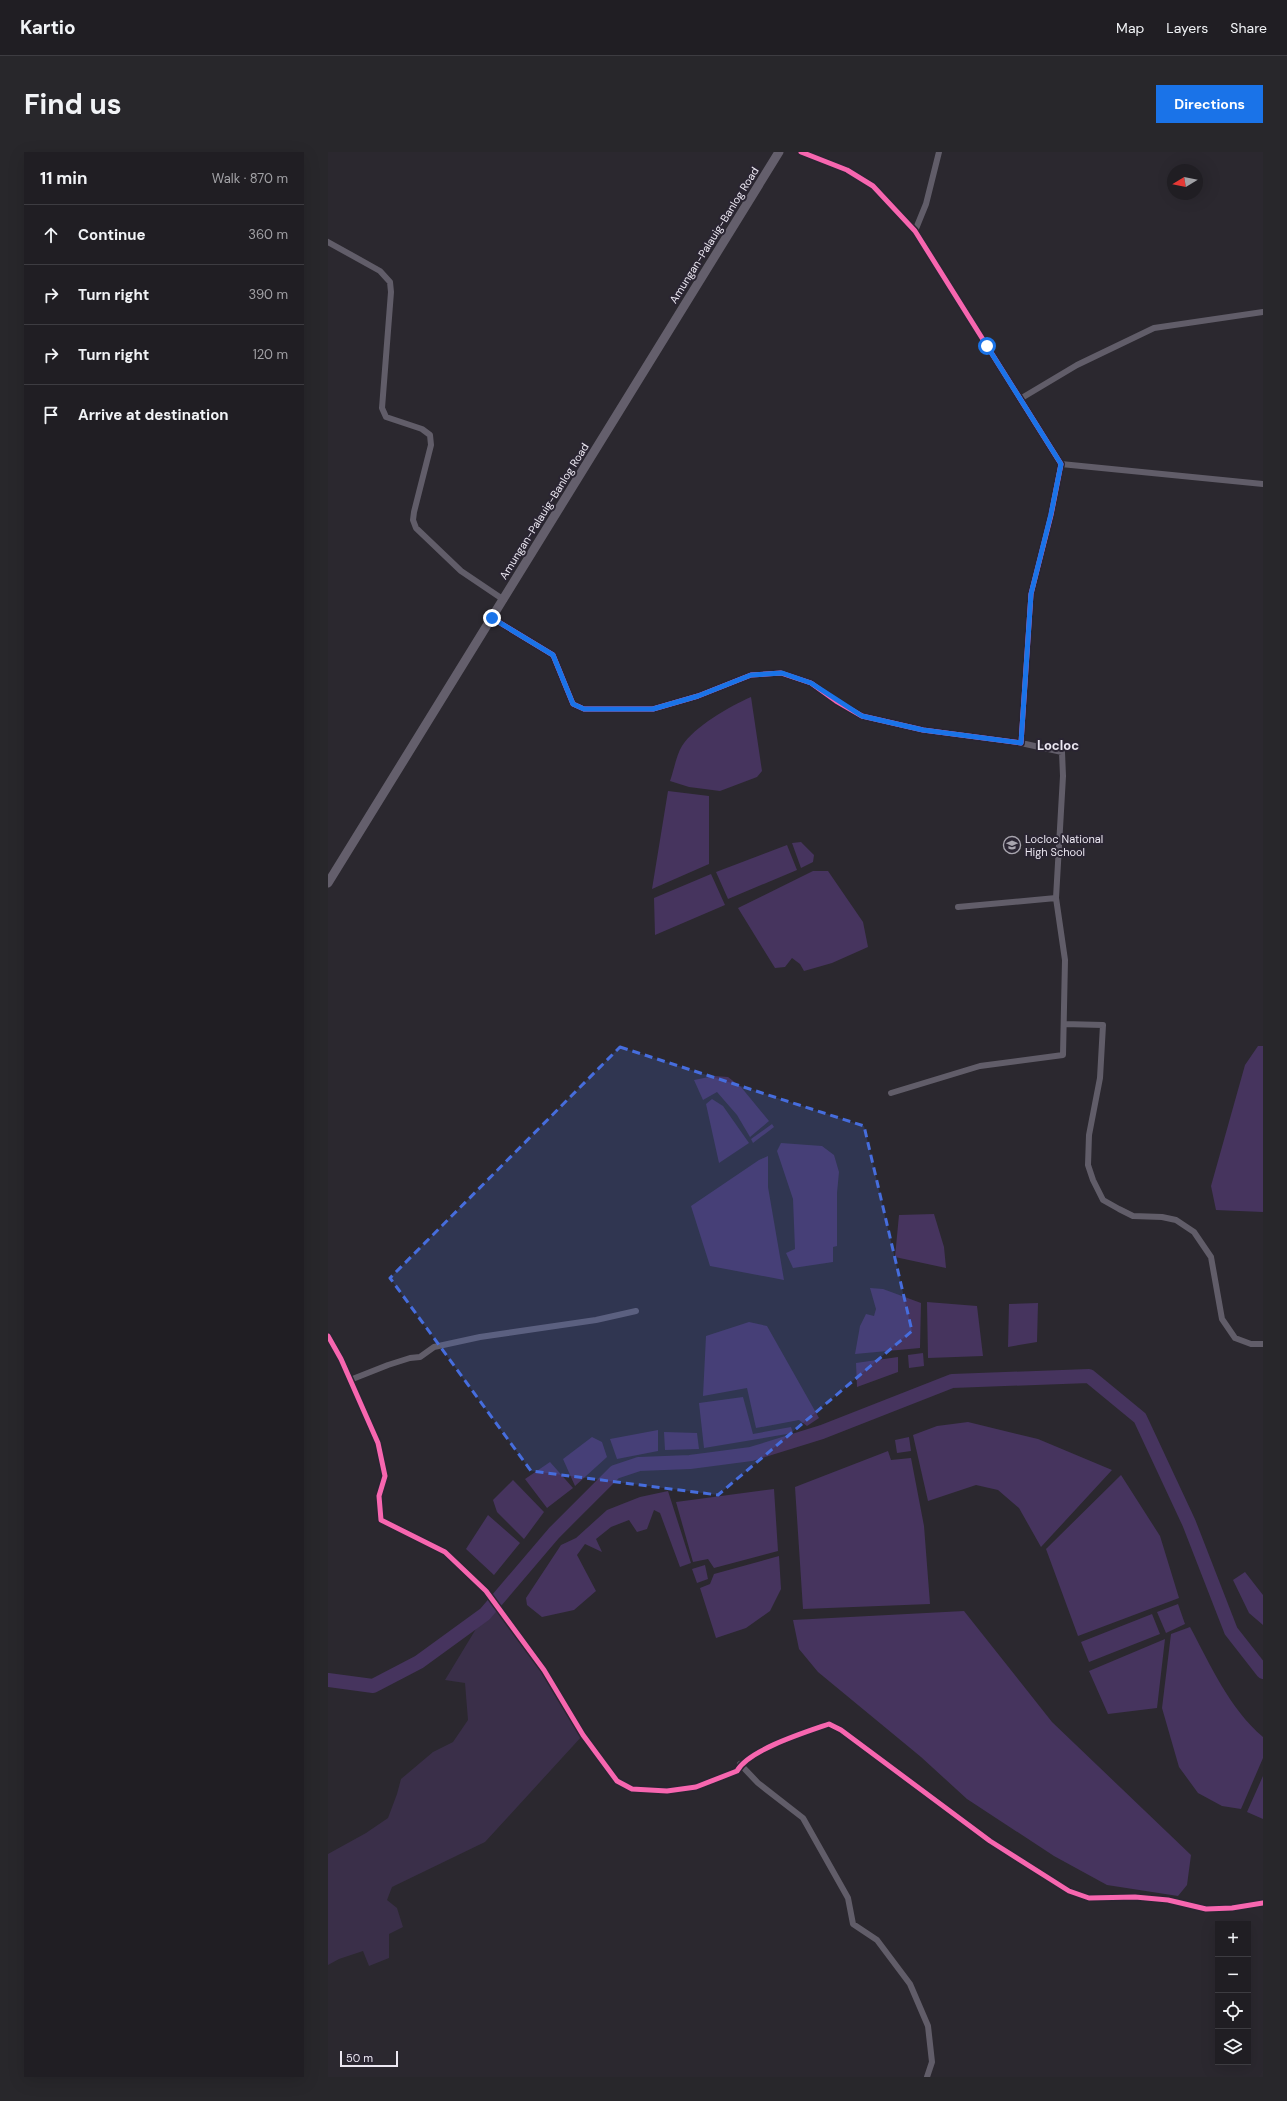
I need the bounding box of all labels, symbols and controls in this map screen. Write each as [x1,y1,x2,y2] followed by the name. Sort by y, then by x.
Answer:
[20,15,76,40] text: Kartio
[1116,19,1144,37] text: Map
[1166,19,1208,37] text: Layers
[1230,19,1267,37] text: Share
[1156,85,1263,123] button: Directions
[24,86,122,123] text: Find us
[666,164,762,306] street label: Amungan-Palauig-Banlog Road
[1167,164,1203,200] north arrow
[40,167,88,189] text: 11 min
[212,170,288,187] text: Walk · 870 m
[40,224,62,246] icon: ahead
[78,225,146,245] text: Continue
[248,226,288,243] text: 360 m
[40,284,62,306] icon: right
[78,285,149,305] text: Turn right
[249,286,288,303] text: 390 m
[978,337,996,355] route start
[40,344,62,366] icon: right
[78,345,149,365] text: Turn right
[253,346,288,363] text: 120 m
[40,404,62,426] icon: arrive
[78,405,229,425] text: Arrive at destination
[496,440,592,582] street label: Amungan-Palauig-Banlog Road
[483,609,501,627] route end
[1037,737,1079,754] district label: Locloc
[1025,832,1103,859] place label: Locloc National High School
[1002,835,1022,855] school or university icon: Locloc National High School
[1215,1921,1251,2065] map controls
[1215,1921,1251,1957] button: +
[1215,1957,1251,1993] button: −
[1215,1993,1251,2029] button: locate
[1215,2029,1251,2065] button: layers
[340,2049,398,2068] scale bar
[346,2051,373,2065] text: 50 m

